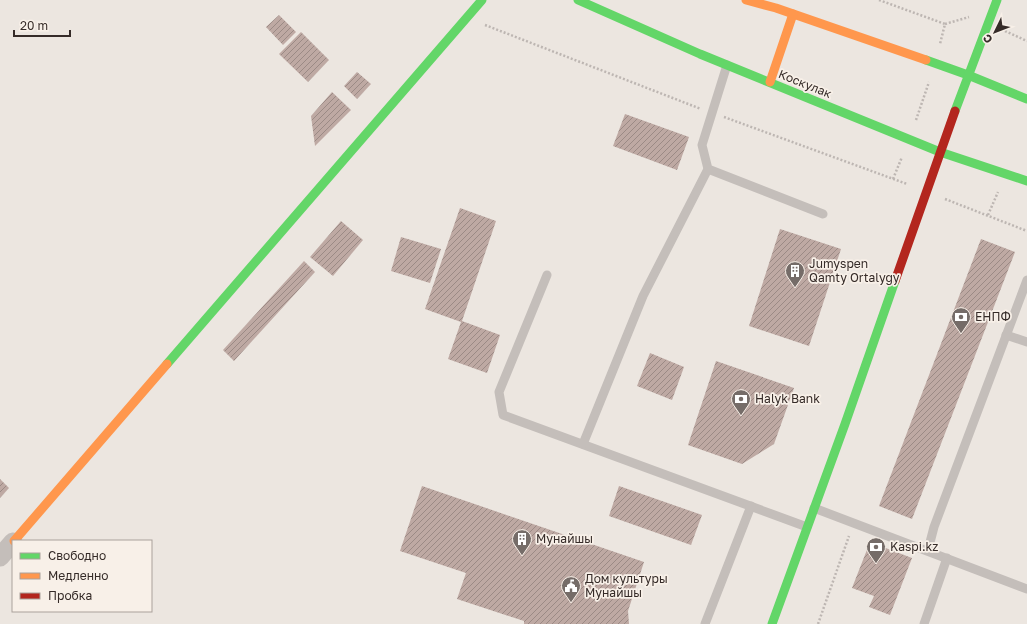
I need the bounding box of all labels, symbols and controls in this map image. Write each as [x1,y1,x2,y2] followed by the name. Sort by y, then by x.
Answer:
[14,12,70,38] scale bar
[975,12,1015,52] north arrow
[20,18,48,33] text: 20 m
[980,32,995,46] text: С
[776,66,834,101] street label: Коскулак
[809,256,900,285] place label: Jumyspen Qamty Ortalygy
[784,260,806,288] building icon: Jumyspen Qamty Ortalygy
[950,306,972,334] bank icon: ЕНПФ
[975,309,1011,324] place label: ЕНПФ
[730,388,752,416] bank icon: Halyk Bank
[755,391,820,406] place label: Halyk Bank
[511,528,533,556] building icon: Мунайшы
[536,531,593,546] place label: Мунайшы
[865,536,887,564] bank icon: Kaspi.kz
[890,539,938,554] place label: Kaspi.kz
[12,540,152,612] legend
[48,548,106,563] text: Свободно
[48,568,108,583] text: Медленно
[585,571,668,600] place label: Дом культуры Мунайшы
[560,575,582,603] public building icon: Дом культуры Мунайшы
[48,588,92,603] text: Пробка

